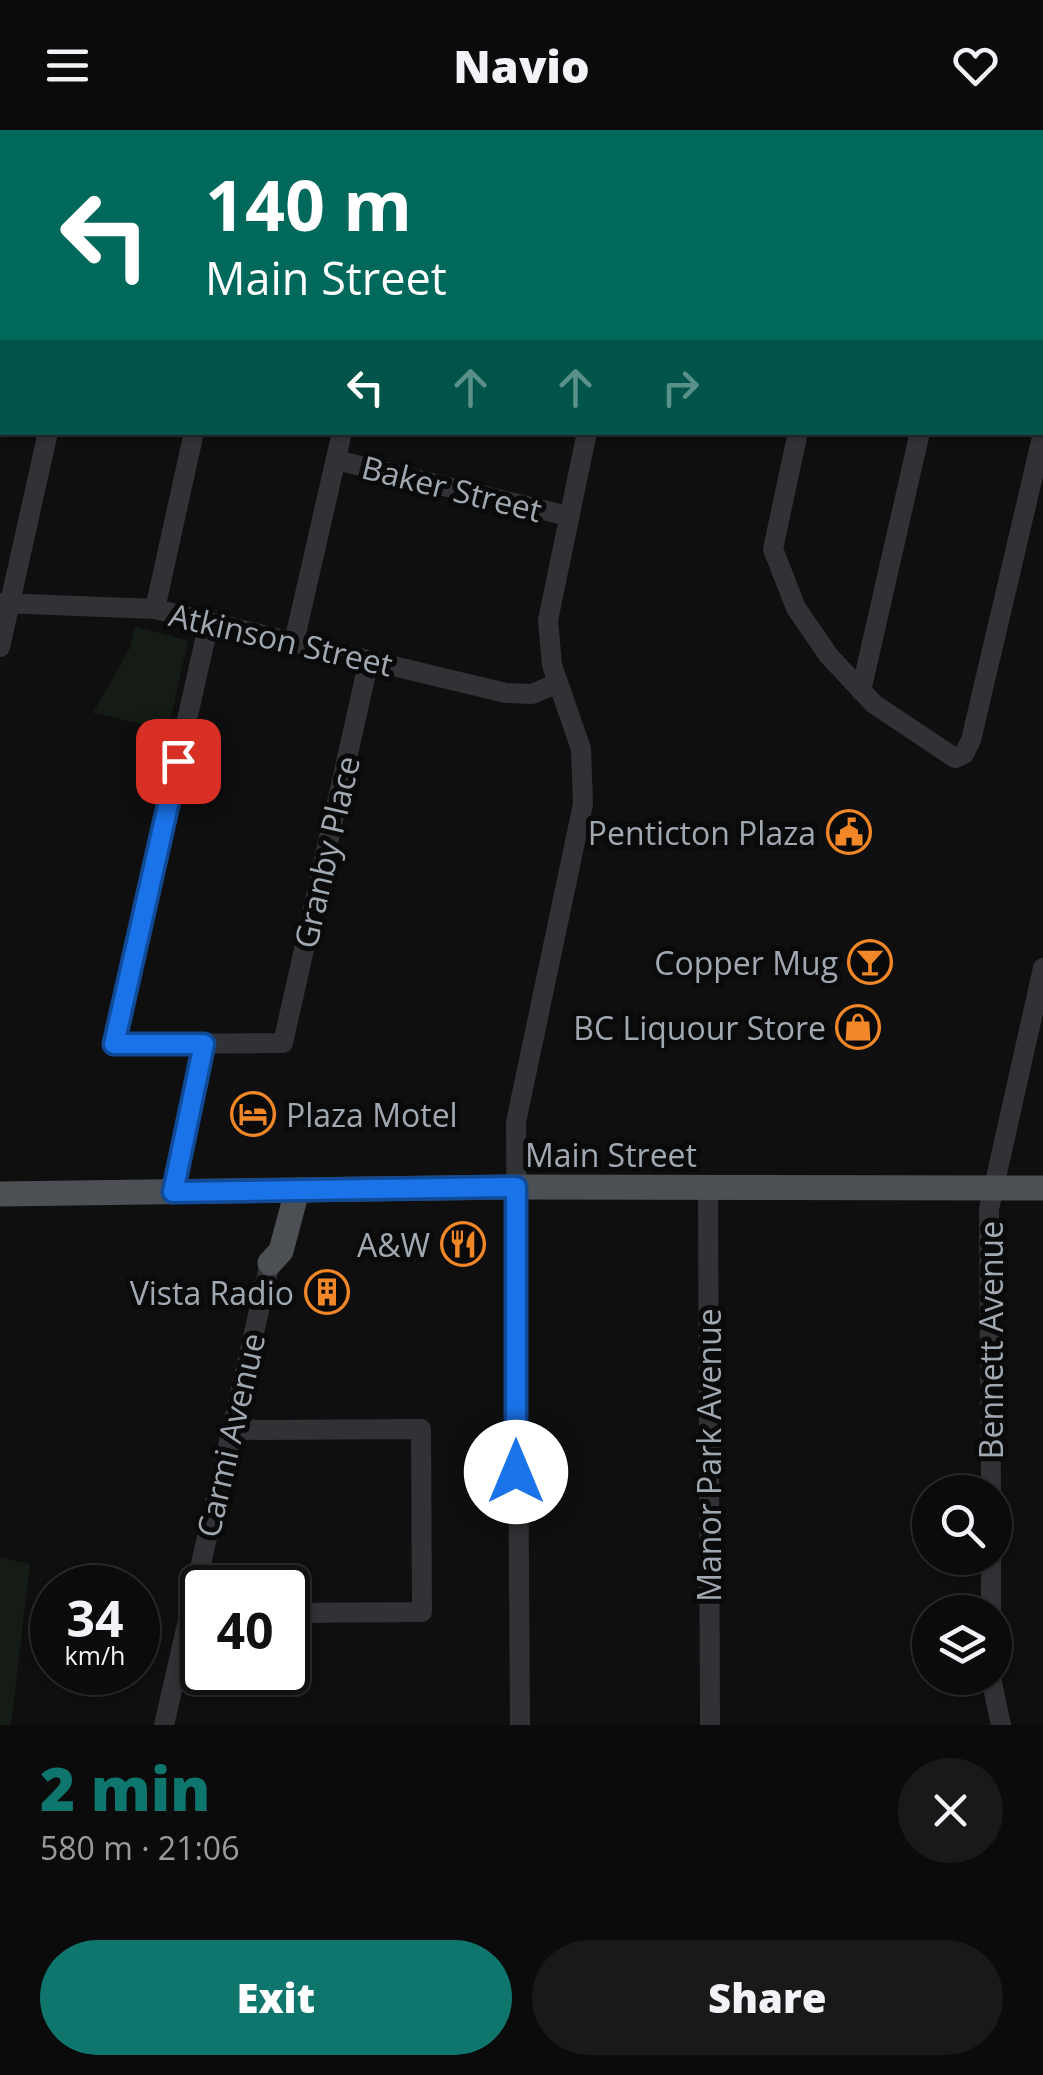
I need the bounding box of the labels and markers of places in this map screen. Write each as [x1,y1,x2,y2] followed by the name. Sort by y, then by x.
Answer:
[136,719,221,804] pin
[826,809,872,855] public building icon: Penticton Plaza
[588,811,816,854] place label: Penticton Plaza
[847,939,893,985] bar icon: Copper Mug
[654,941,838,984] place label: Copper Mug
[835,1004,881,1050] shop icon: BC Liquour Store
[573,1006,826,1049] place label: BC Liquour Store
[230,1091,276,1137] hotel icon: Plaza Motel
[286,1093,458,1136] place label: Plaza Motel
[440,1221,486,1267] restaurant icon: A&W
[357,1223,430,1266] place label: A&W
[304,1269,350,1315] building icon: Vista Radio
[130,1271,294,1314] place label: Vista Radio

